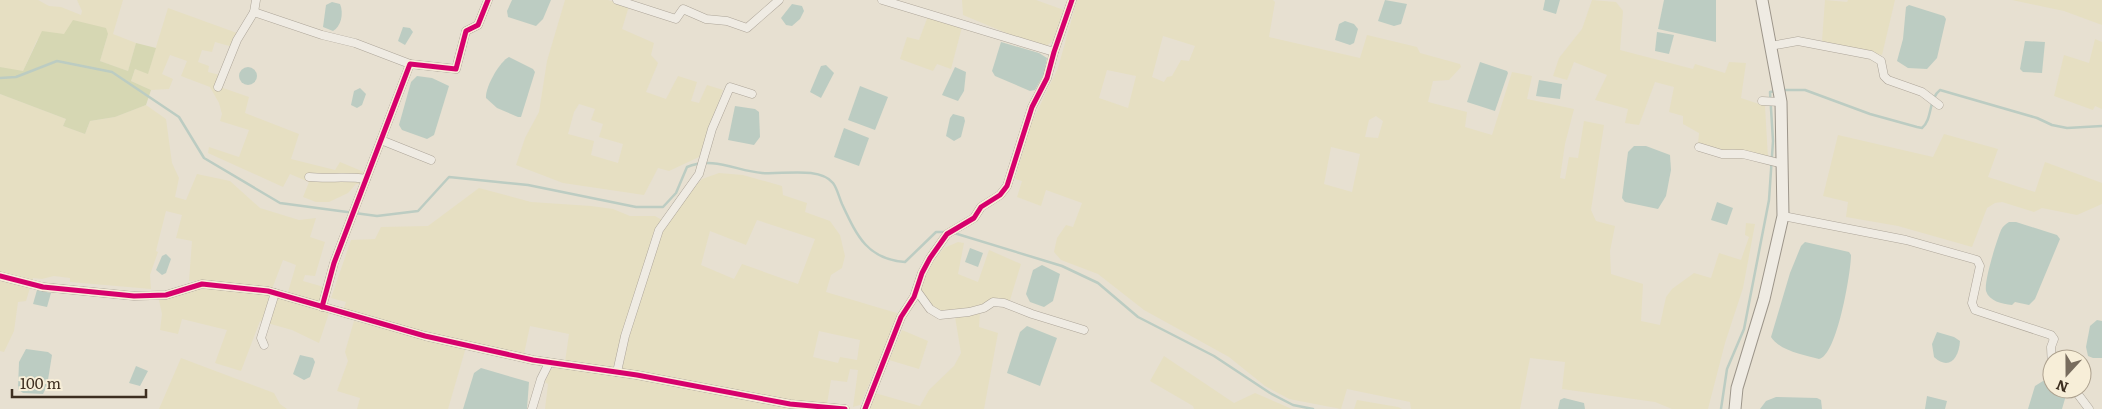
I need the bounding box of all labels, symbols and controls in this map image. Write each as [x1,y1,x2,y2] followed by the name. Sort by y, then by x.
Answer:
[2042,349,2092,399] north arrow
[12,366,146,398] scale bar
[20,371,61,394] text: 100 m
[2053,376,2071,399] text: N

